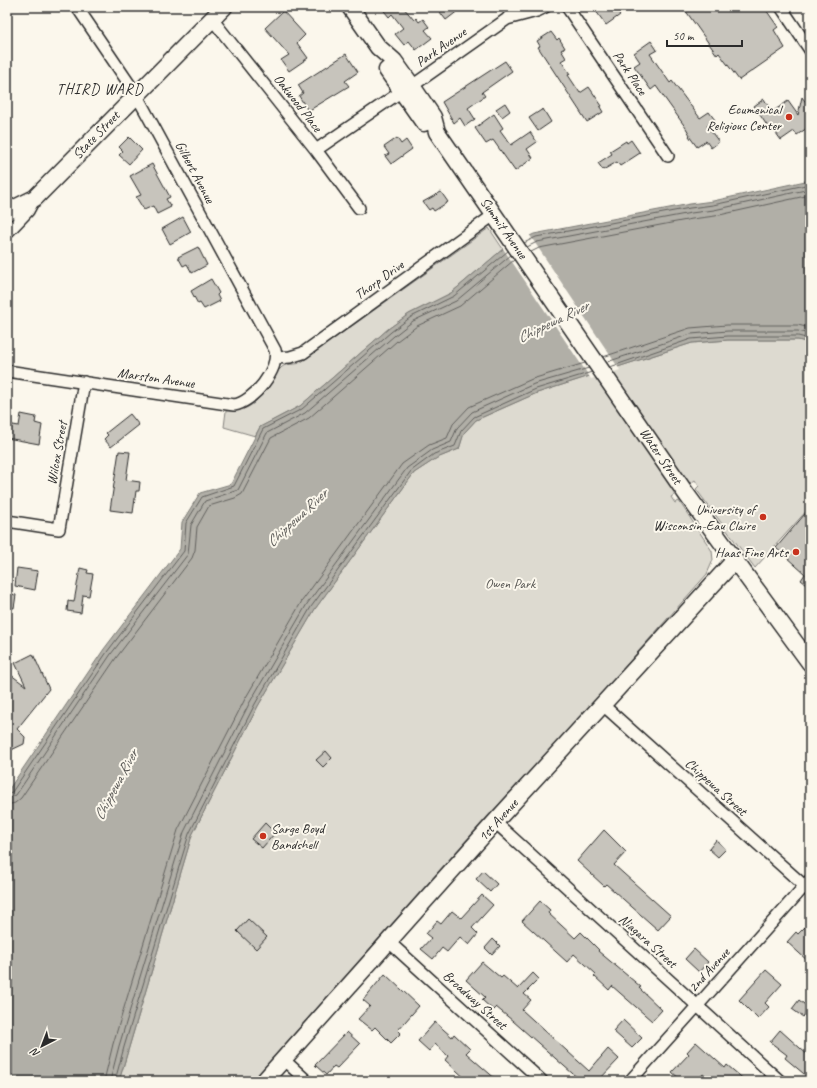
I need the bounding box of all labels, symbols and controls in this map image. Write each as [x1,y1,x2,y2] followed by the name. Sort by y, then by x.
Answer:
[667,22,742,48] scale bar
[412,23,471,71] street label: Park Avenue
[673,28,695,44] text: 50 m
[609,48,652,100] street label: Park Place
[270,71,327,136] street label: Oakwood Place
[57,80,144,99] district label: THIRD WARD
[706,101,784,134] place label: Ecumenical Religious Center
[69,106,124,163] street label: State Street
[784,112,794,122] marker: Ecumenical Religious Center
[172,138,219,207] street label: Gilbert Avenue
[477,194,532,263] street label: Summit Avenue
[351,256,408,304] street label: Thorp Drive
[514,296,594,347] water label: Chippewa River
[116,364,197,392] street label: Marston Avenue
[43,418,71,486] street label: Wilcox Street
[636,425,687,488] street label: Water Street
[262,483,333,551] water label: Chippewa River
[654,501,758,534] place label: University of Wisconsin-Eau Claire
[758,512,768,522] marker: University of Wisconsin-Eau Claire
[715,544,789,561] place label: Haas Fine Arts
[791,547,801,557] marker: Haas Fine Arts
[485,575,537,592] park label: Owen Park
[90,744,144,823] water label: Chippewa River
[682,755,751,820] street label: Chippewa Street
[475,794,522,845] street label: 1st Avenue
[271,820,327,853] place label: Sarge Boyd Bandshell
[258,831,268,841] marker: Sarge Boyd Bandshell
[615,910,682,972] street label: Niagara Street
[685,943,734,996] street label: 2nd Avenue
[440,967,511,1034] street label: Broadway Street
[22,1026,62,1066] north arrow
[26,1044,43,1061] text: N

